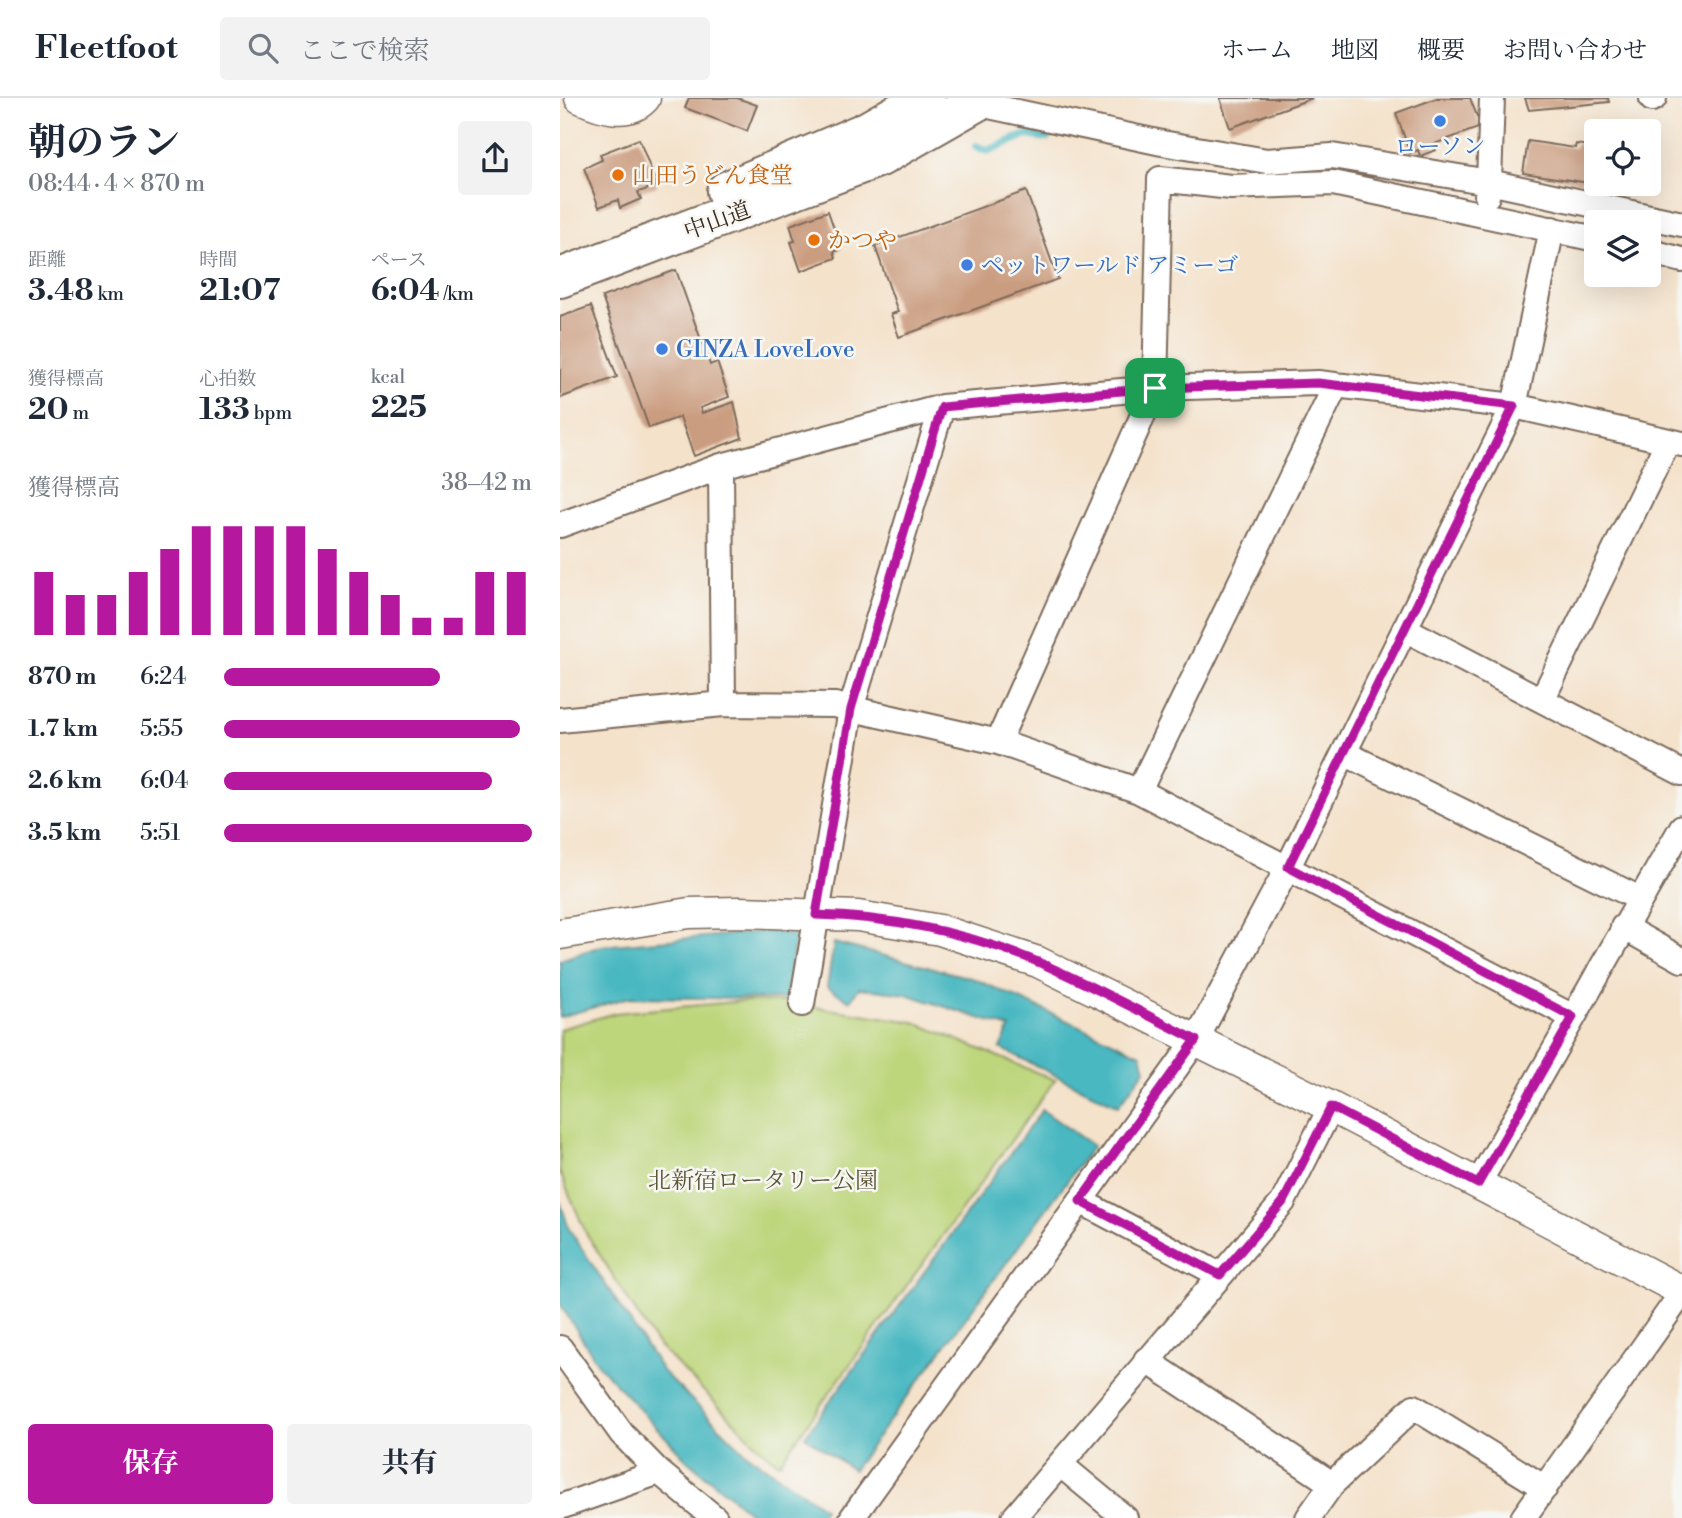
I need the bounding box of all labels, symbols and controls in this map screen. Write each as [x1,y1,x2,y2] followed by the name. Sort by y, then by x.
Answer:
[220,17,710,80] search box
[35,28,178,69] text: Fleetfoot
[244,29,282,67] icon: search
[300,35,430,67] text: ここで検索
[1221,36,1293,66] text: ホーム
[1331,36,1379,66] text: 地図
[1417,36,1465,66] text: 概要
[1503,36,1647,66] text: お問い合わせ
[1432,113,1448,129] marker: ローソン
[1584,119,1661,287] map controls
[1584,119,1661,196] button: locate
[28,120,180,167] text: 朝のラン
[458,121,532,195] button: share
[1394,133,1486,161] place label: ローソン
[632,162,793,190] place label: 山田うどん食堂
[610,167,626,183] marker: 山田うどん食堂
[28,170,205,198] text: 08:44 · 4 × 870 m
[680,196,755,246] street label: 中山道
[1584,210,1661,287] button: layers
[828,227,897,255] place label: かつや
[806,232,822,248] marker: かつや
[28,248,66,272] text: 距離
[199,248,237,272] text: 時間
[371,248,427,272] text: ペース
[981,252,1238,280] place label: ペットワールド アミーゴ
[959,257,975,273] marker: ペットワールド アミーゴ
[28,272,94,310] text: 3.48
[199,272,280,310] text: 21:07
[371,272,440,310] text: 6:04
[94,282,124,306] text: km
[440,282,474,306] text: /km
[676,336,855,364] place label: GINZA LoveLove
[654,341,670,357] marker: GINZA LoveLove
[1125,358,1185,418] pin
[371,365,405,389] text: kcal
[28,367,104,391] text: 獲得標高
[199,367,256,391] text: 心拍数
[1136,369,1174,407] icon: arrive
[371,389,427,427] text: 225
[28,391,69,429] text: 20
[199,391,250,429] text: 133
[69,401,89,425] text: m
[250,401,292,425] text: bpm
[441,469,532,497] text: 38–42 m
[28,474,120,502] text: 獲得標高
[28,663,96,691] text: 870 m
[140,663,186,691] text: 6:24
[28,715,98,743] text: 1.7 km
[140,715,183,743] text: 5:55
[28,767,102,795] text: 2.6 km
[140,767,188,795] text: 6:04
[28,819,101,847] text: 3.5 km
[140,819,180,847] text: 5:51
[648,1167,878,1195] park label: 北新宿ロータリー公園
[28,1424,273,1504] button: 保存
[287,1424,532,1504] button: 共有

